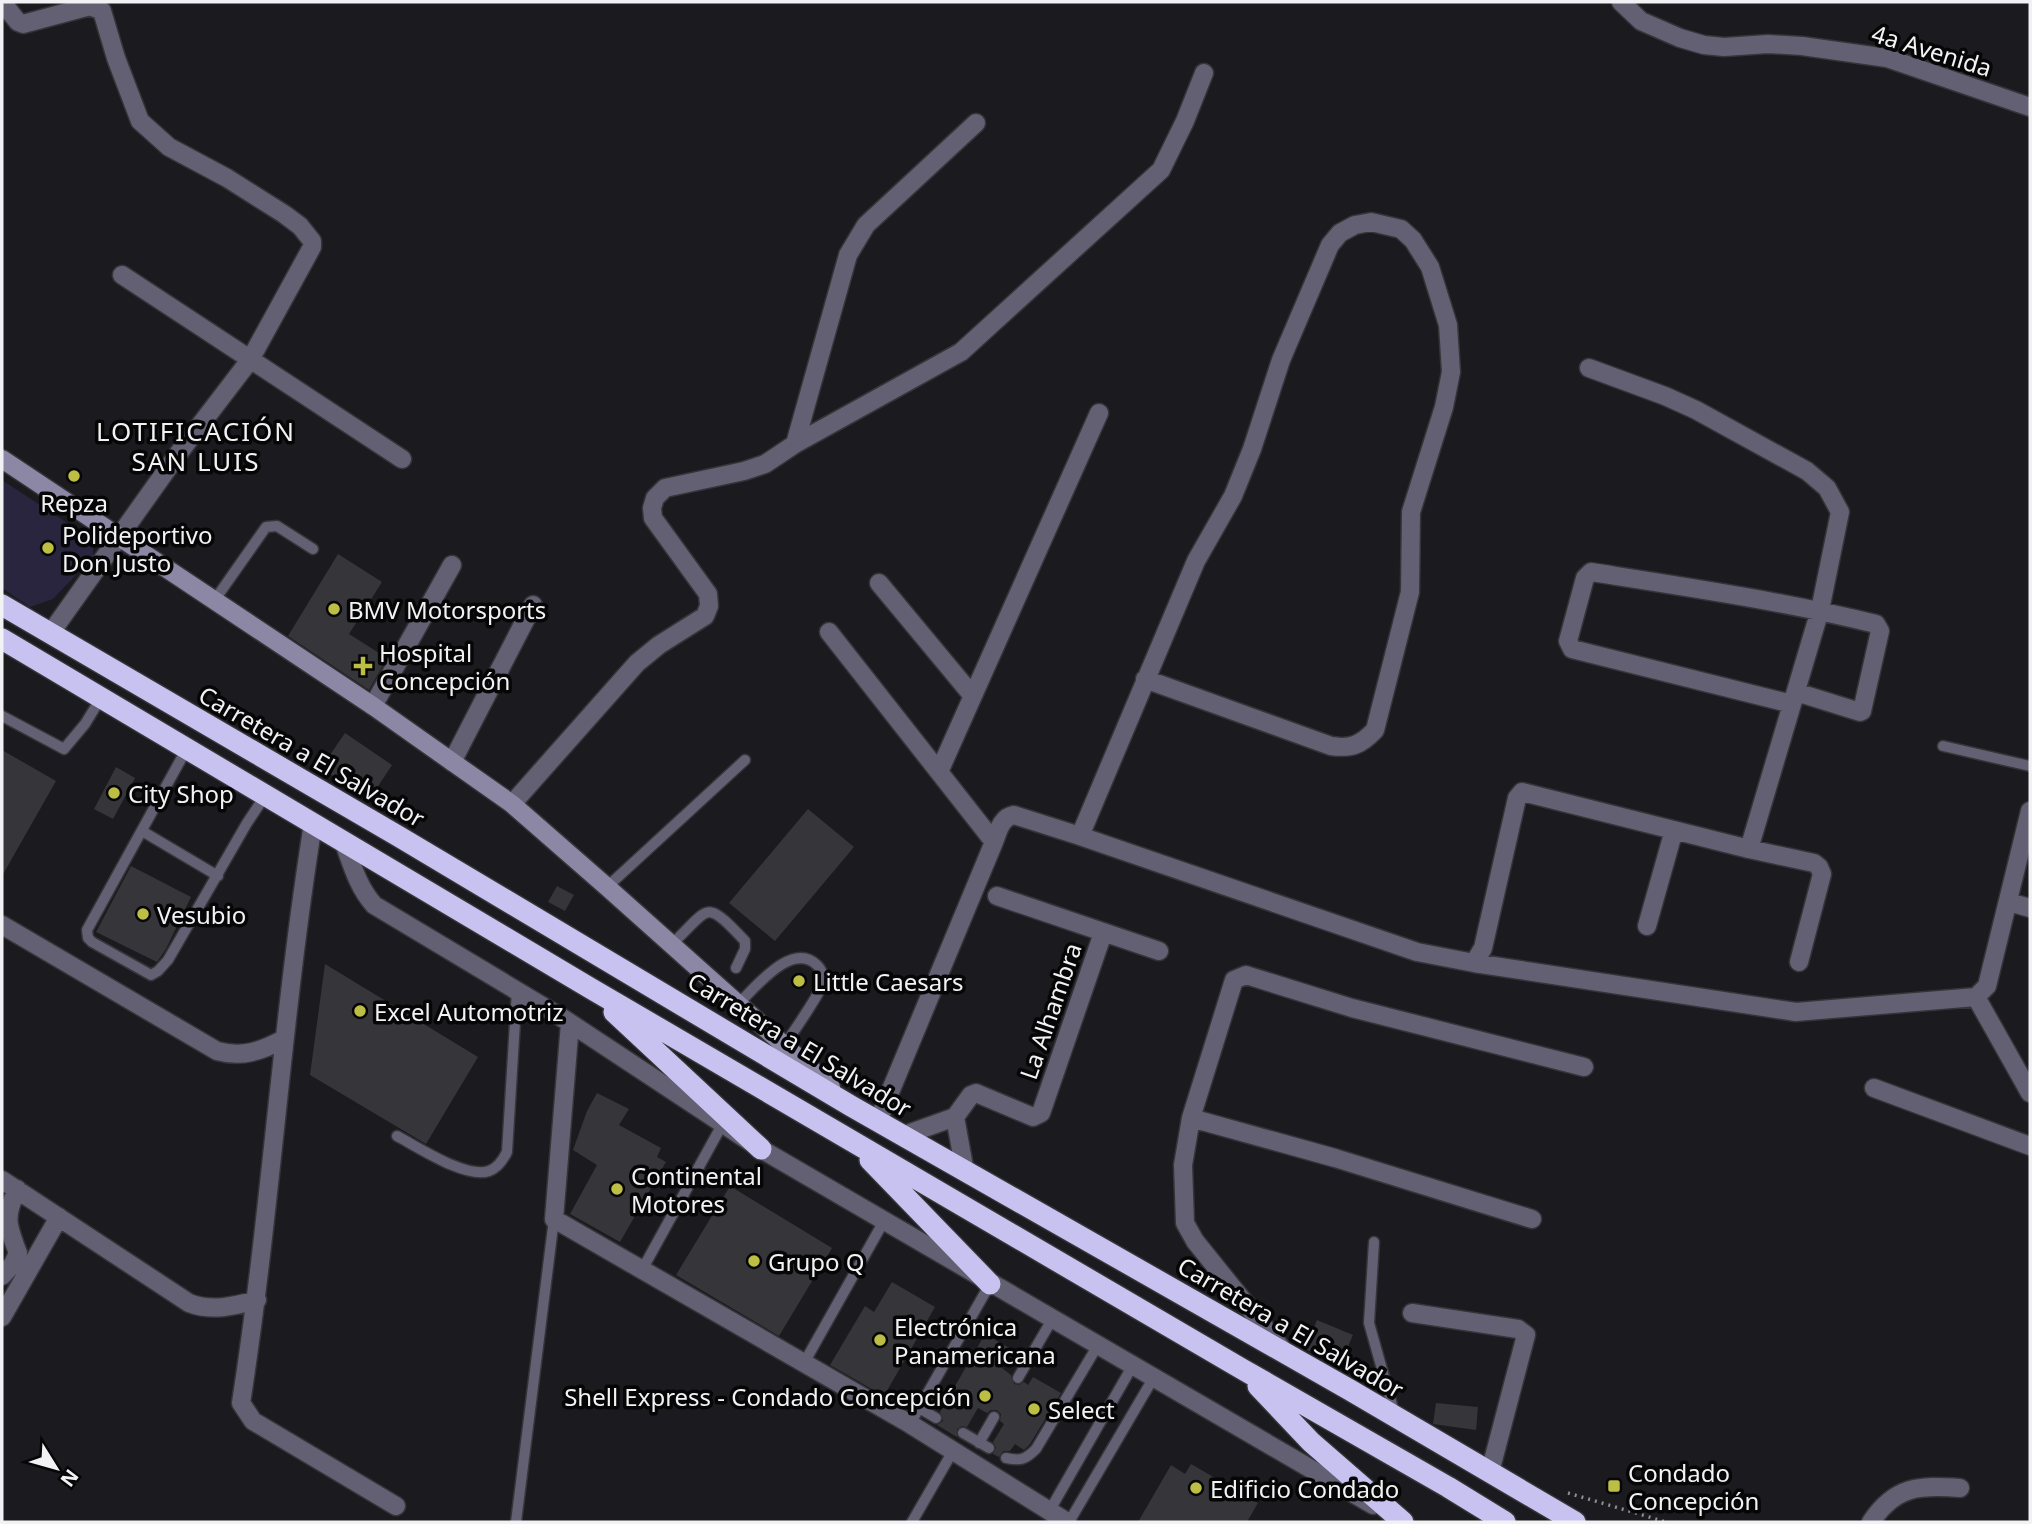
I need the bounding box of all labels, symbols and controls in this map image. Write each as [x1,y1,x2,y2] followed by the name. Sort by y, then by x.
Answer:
[1868,16,1996,84] street label: 4a Avenida
[96,413,296,479] district label: LOTIFICACIÓN SAN LUIS
[66,468,82,484] marker: Repza
[40,486,108,519] place label: Repza
[62,518,212,579] place label: Polideportivo Don Justo
[40,540,56,556] marker: Polideportivo Don Justo
[348,593,546,626] place label: BMV Motorsports
[326,601,342,617] marker: BMV Motorsports
[379,636,510,697] place label: Hospital Concepción
[353,656,373,676] marker: Hospital Concepción
[193,678,431,834] street label: Carretera a El Salvador
[128,777,234,810] place label: City Shop
[106,785,122,801] marker: City Shop
[157,898,246,931] place label: Vesubio
[135,906,151,922] marker: Vesubio
[1011,938,1089,1084] street label: La Alhambra
[682,964,918,1124] street label: Carretera a El Salvador
[813,965,964,998] place label: Little Caesars
[791,973,807,989] marker: Little Caesars
[374,995,563,1028] place label: Excel Automotriz
[352,1003,368,1019] marker: Excel Automotriz
[631,1159,762,1220] place label: Continental Motores
[609,1181,625,1197] marker: Continental Motores
[768,1245,864,1278] place label: Grupo Q
[1172,1249,1410,1405] street label: Carretera a El Salvador
[746,1253,762,1269] marker: Grupo Q
[894,1310,1056,1371] place label: Electrónica Panamericana
[872,1332,888,1348] marker: Electrónica Panamericana
[564,1380,971,1413] place label: Shell Express - Condado Concepción
[977,1388,993,1404] marker: Shell Express - Condado Concepción
[1048,1393,1115,1426] place label: Select
[1026,1401,1042,1417] marker: Select
[21,1433,91,1503] north arrow
[1628,1456,1759,1517] place label: Condado Concepción
[55,1464,85,1492] text: N
[1210,1472,1399,1505] place label: Edificio Condado
[1606,1478,1622,1494] marker: Condado Concepción
[1188,1480,1204,1496] marker: Edificio Condado

